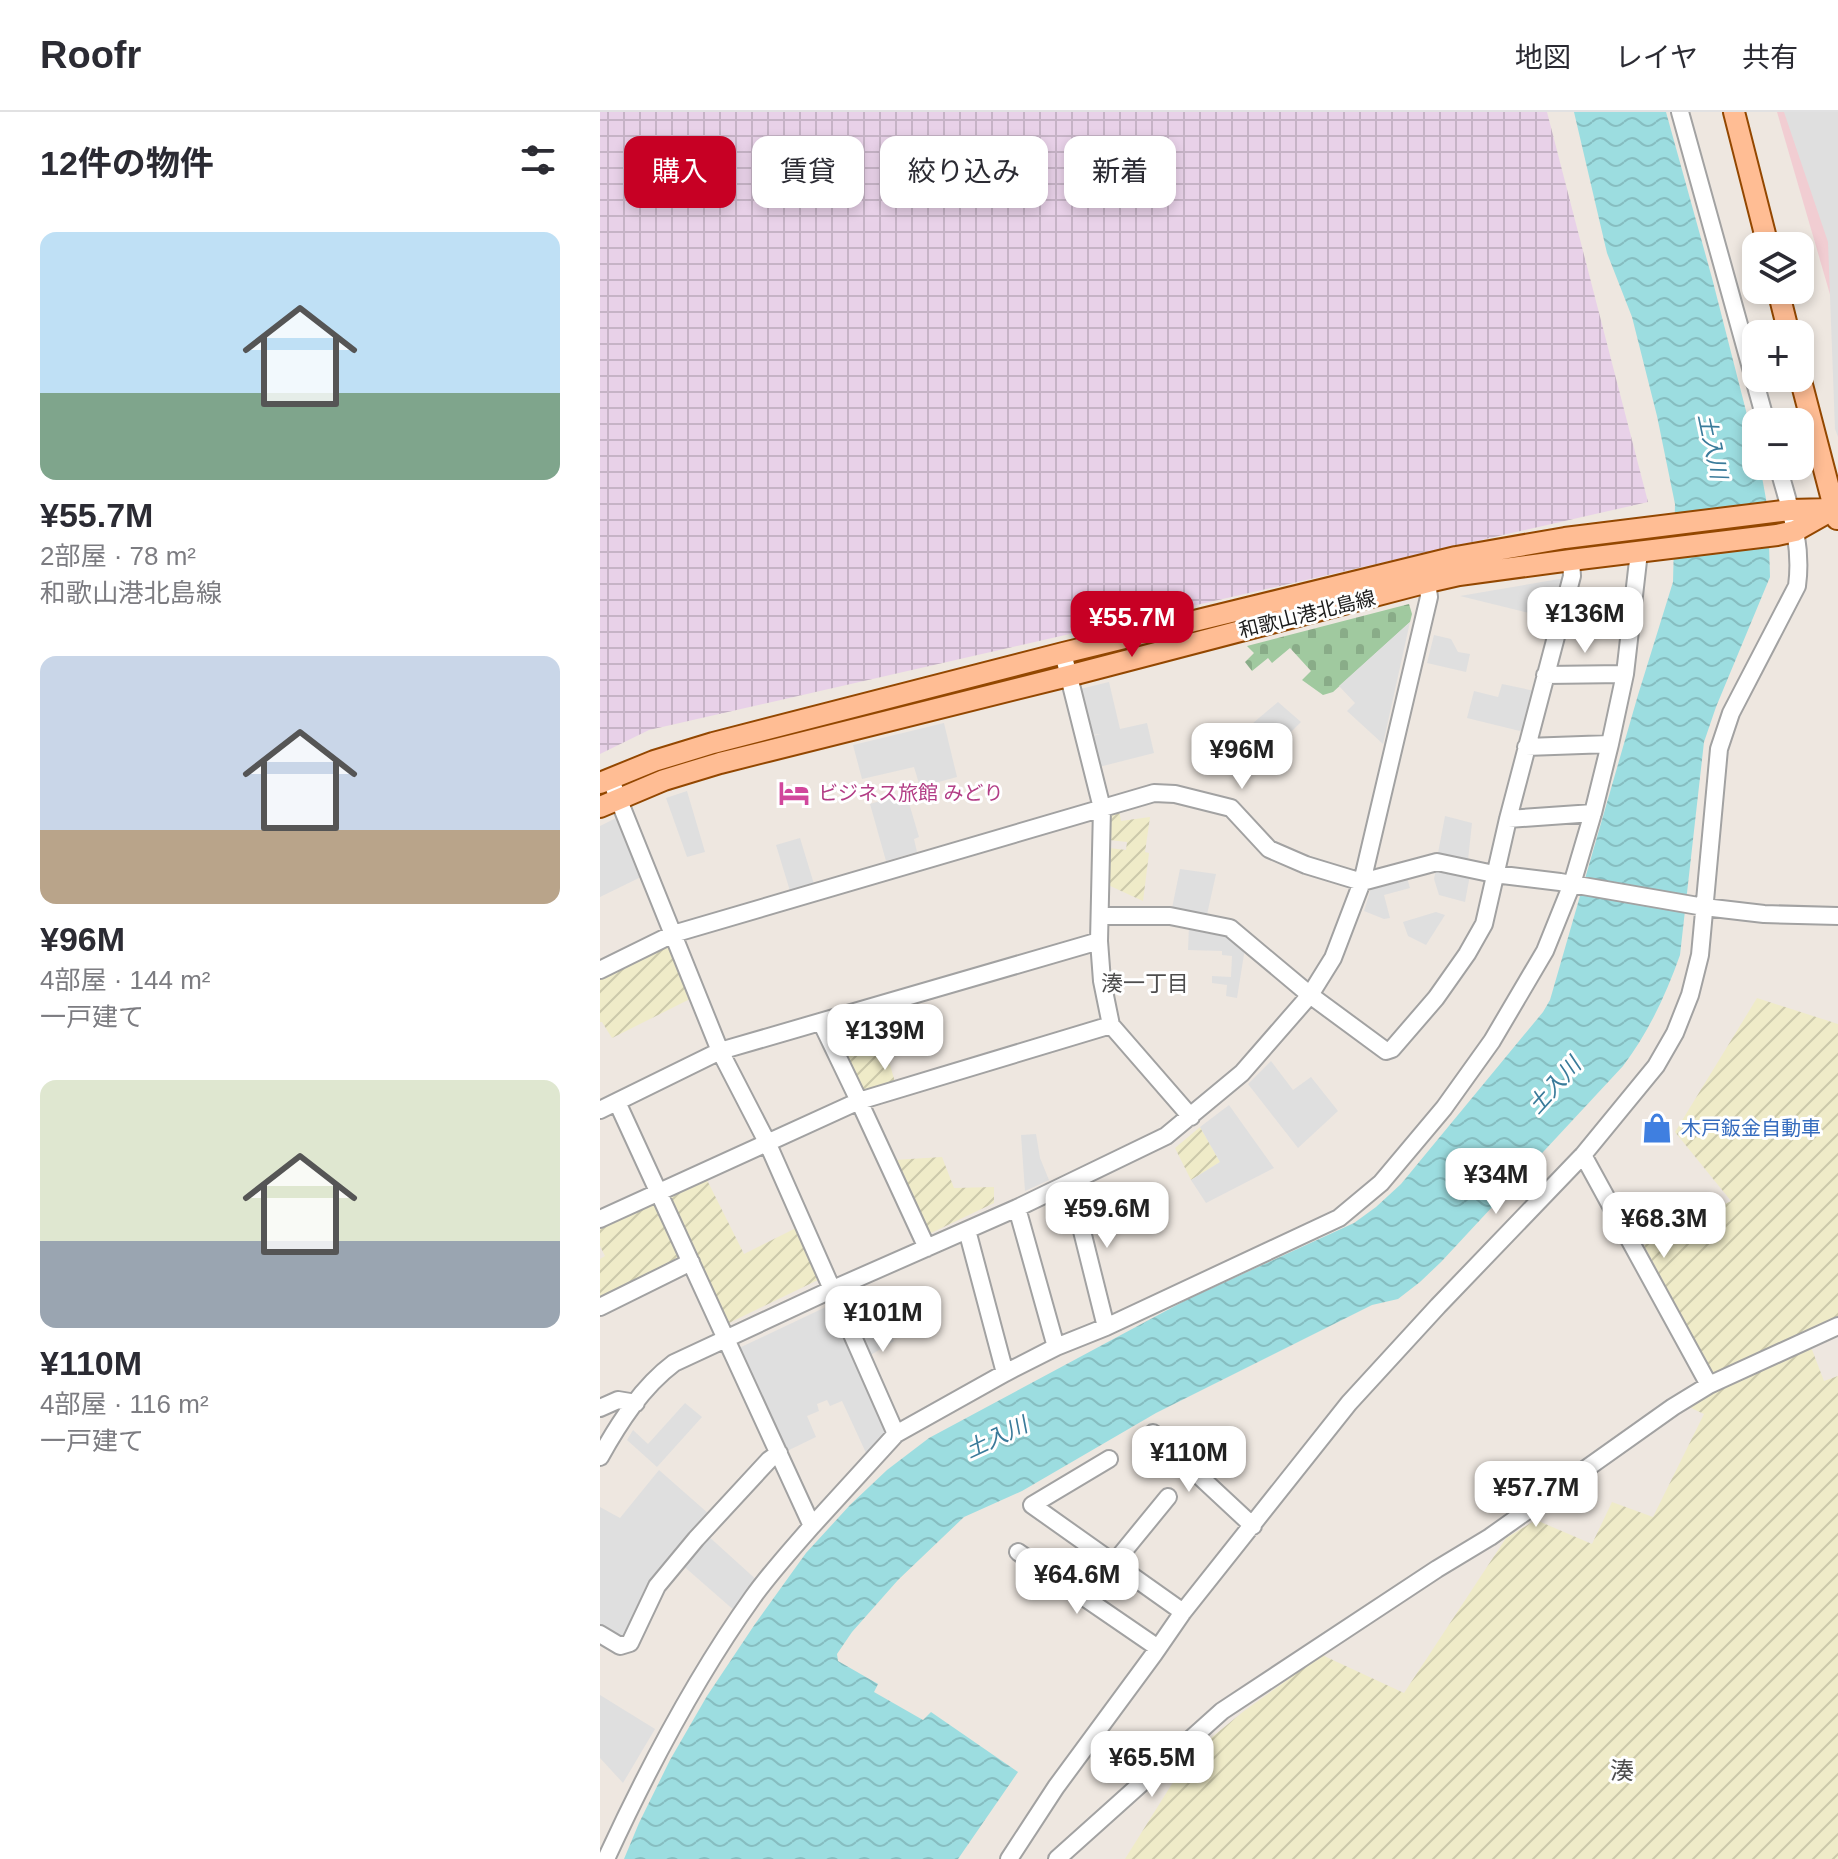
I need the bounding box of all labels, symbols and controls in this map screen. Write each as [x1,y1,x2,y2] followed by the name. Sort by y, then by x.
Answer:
[40,34,141,76] text: Roofr
[1515,42,1571,73] text: 地図
[1615,42,1698,73] text: レイヤ
[1742,42,1798,73] text: 共有
[624,136,736,208] chip: 購入
[752,136,864,208] chip: 賃貸
[880,136,1048,208] chip: 絞り込み
[1064,136,1176,208] chip: 新着
[516,138,560,182] icon: filters
[40,144,214,182] text: 12件の物件
[1742,232,1814,480] map controls
[1742,232,1814,304] button: layers
[228,284,372,428] icon: home
[1742,320,1814,392] button: +
[1742,408,1814,480] button: −
[1693,411,1732,483] water label: 土入川
[40,496,153,534] text: ¥55.7M
[40,541,196,571] text: 2部屋 · 78 m²
[40,578,222,608] text: 和歌山港北島線
[1236,586,1378,642] street label: 和歌山港北島線
[1529,587,1641,655] pin: ¥136M
[1067,591,1197,659] pin: ¥55.7M
[1545,598,1625,628] text: ¥136M
[1089,602,1175,632] text: ¥55.7M
[228,708,372,852] icon: home
[1195,723,1289,791] pin: ¥96M
[1209,734,1275,764] text: ¥96M
[777,776,811,810] hotel icon: ビジネス旅館 みどり
[818,782,1004,804] place label: ビジネス旅館 みどり
[40,920,125,958] text: ¥96M
[40,965,211,995] text: 4部屋 · 144 m²
[1101,971,1189,996] district label: 湊一丁目
[40,1002,144,1032] text: 一戸建て
[829,1004,941,1072] pin: ¥139M
[845,1015,925,1045] text: ¥139M
[1523,1051,1587,1118] water label: 土入川
[1640,1111,1674,1145] shop icon: 木戸鈑金自動車
[1681,1117,1821,1139] place label: 木戸鈑金自動車
[228,1132,372,1276] icon: home
[1449,1148,1543,1216] pin: ¥34M
[1463,1159,1529,1189] text: ¥34M
[1042,1182,1172,1250] pin: ¥59.6M
[1599,1192,1729,1260] pin: ¥68.3M
[1064,1193,1150,1223] text: ¥59.6M
[1621,1203,1707,1233] text: ¥68.3M
[827,1286,939,1354] pin: ¥101M
[843,1297,923,1327] text: ¥101M
[40,1344,142,1382] text: ¥110M
[40,1389,209,1419] text: 4部屋 · 116 m²
[961,1411,1033,1463] water label: 土入川
[40,1426,144,1456] text: 一戸建て
[1133,1426,1245,1494] pin: ¥110M
[1150,1437,1228,1467] text: ¥110M
[1471,1461,1601,1529] pin: ¥57.7M
[1493,1472,1579,1502] text: ¥57.7M
[1012,1548,1142,1616] pin: ¥64.6M
[1034,1559,1120,1589] text: ¥64.6M
[1087,1731,1217,1799] pin: ¥65.5M
[1109,1742,1195,1772] text: ¥65.5M
[1610,1757,1634,1784] district label: 湊

